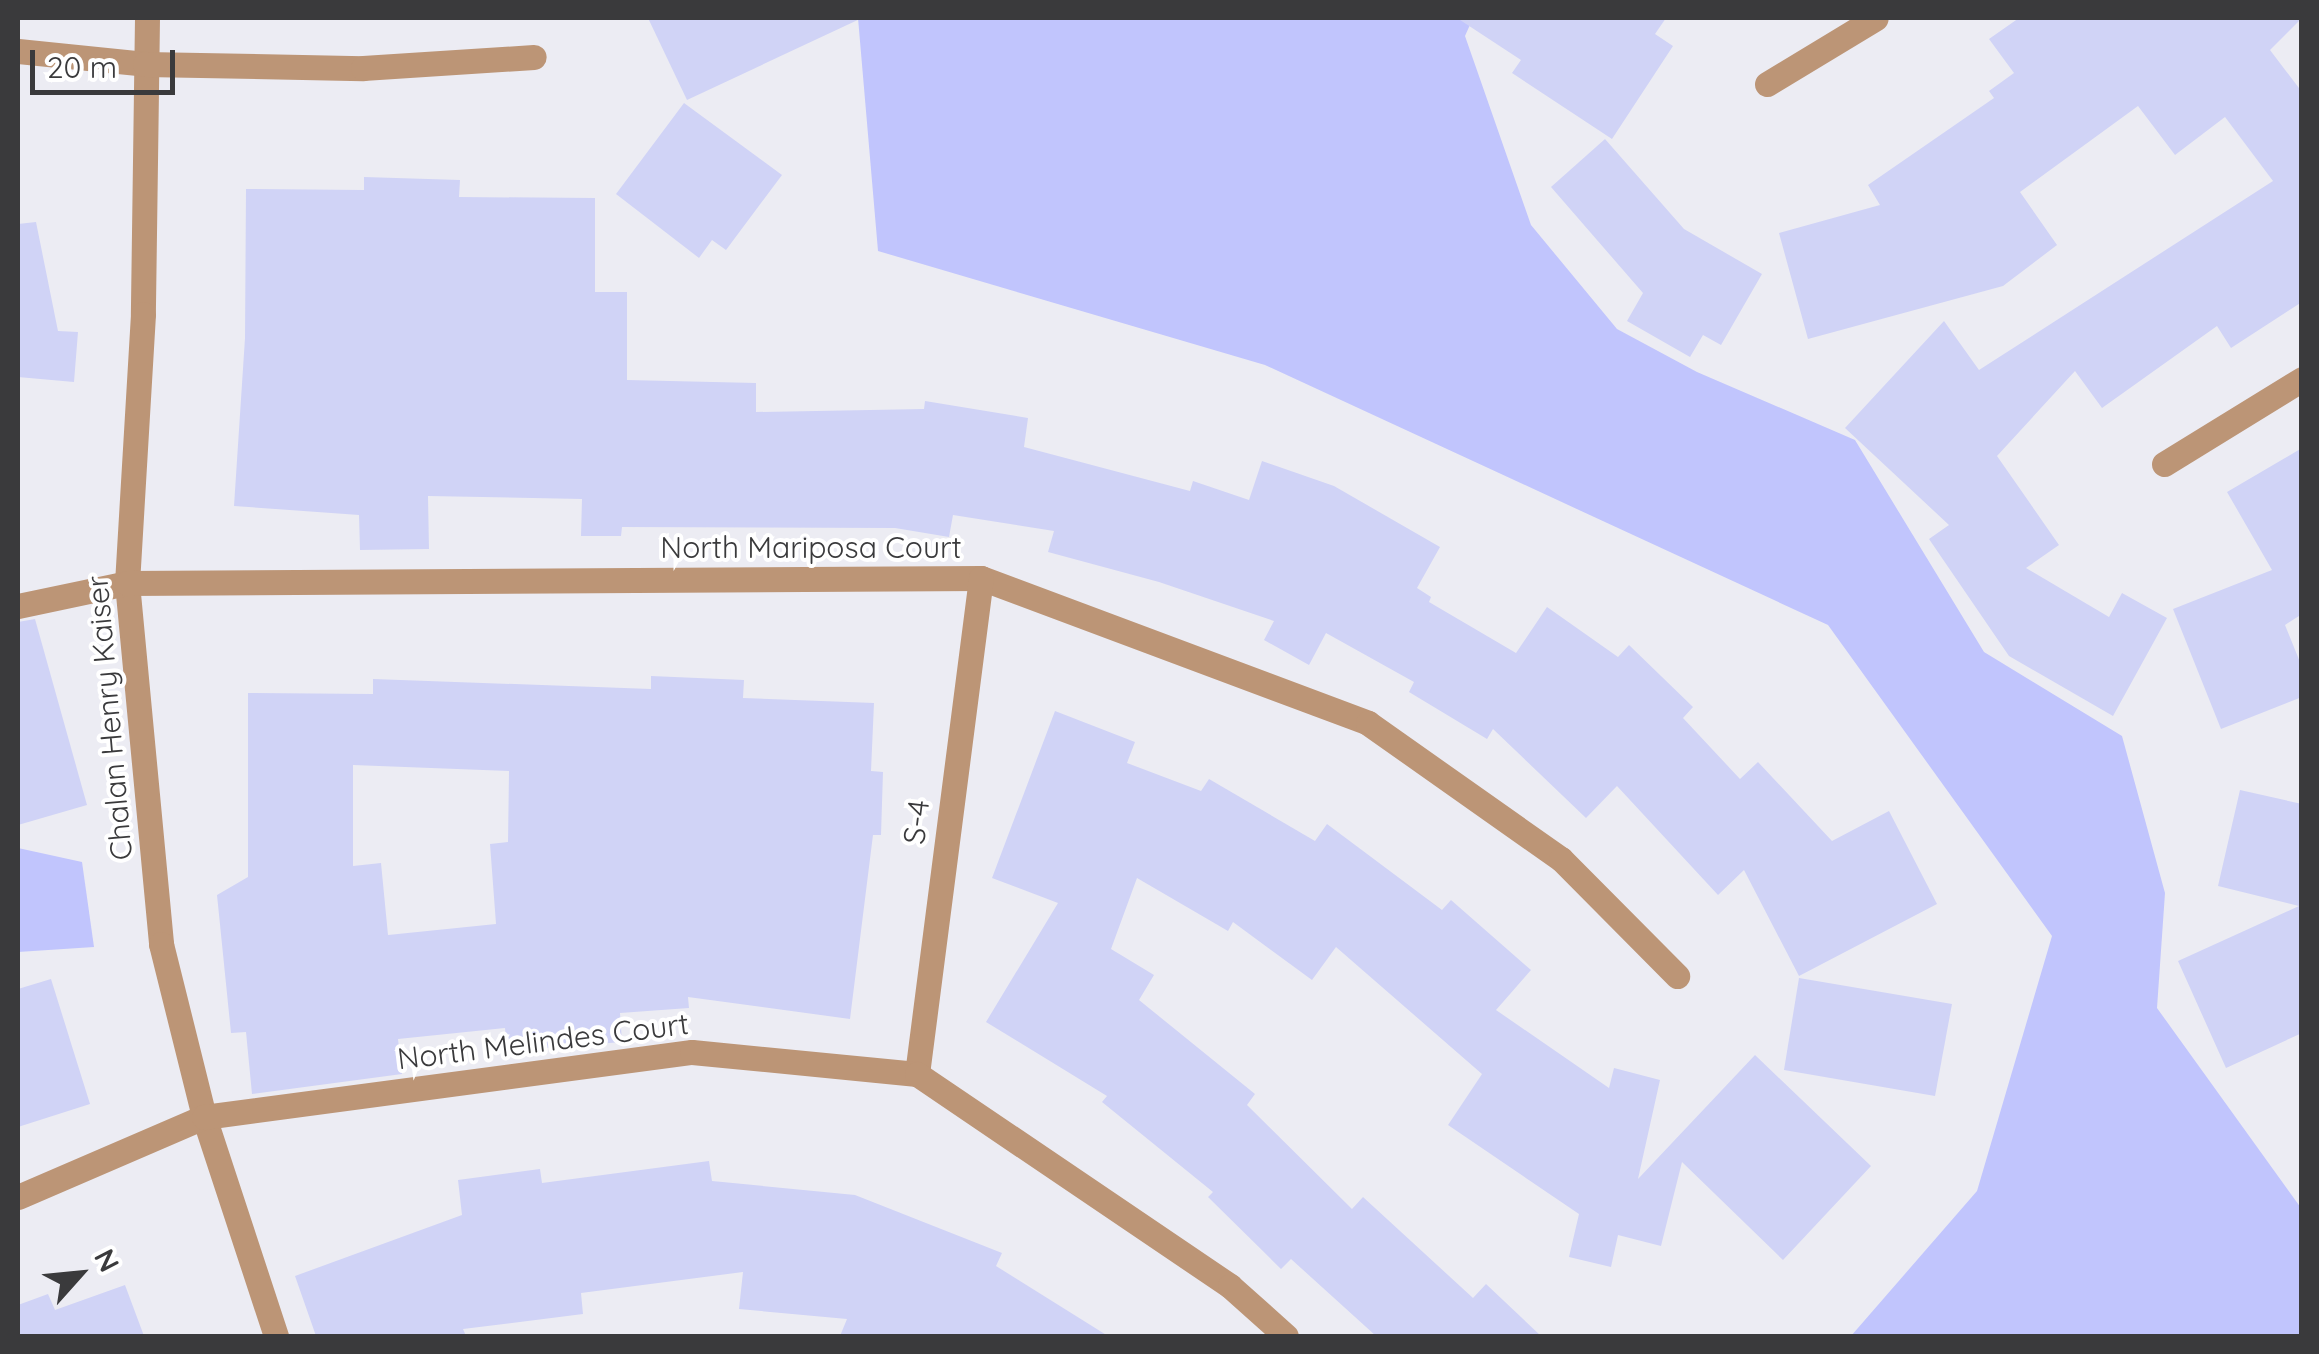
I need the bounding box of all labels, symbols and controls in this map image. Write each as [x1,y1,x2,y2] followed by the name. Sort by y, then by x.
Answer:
[35,30,180,92] scale bar
[47,48,117,86] text: 20 m
[660,529,962,565] street label: North Mariposa Court
[79,574,139,862] street label: Chalan Henry Kaiser
[895,798,937,846] street label: S-4
[395,1005,691,1077] street label: North Melindes Court
[30,1224,130,1324] north arrow
[87,1243,127,1277] text: N

